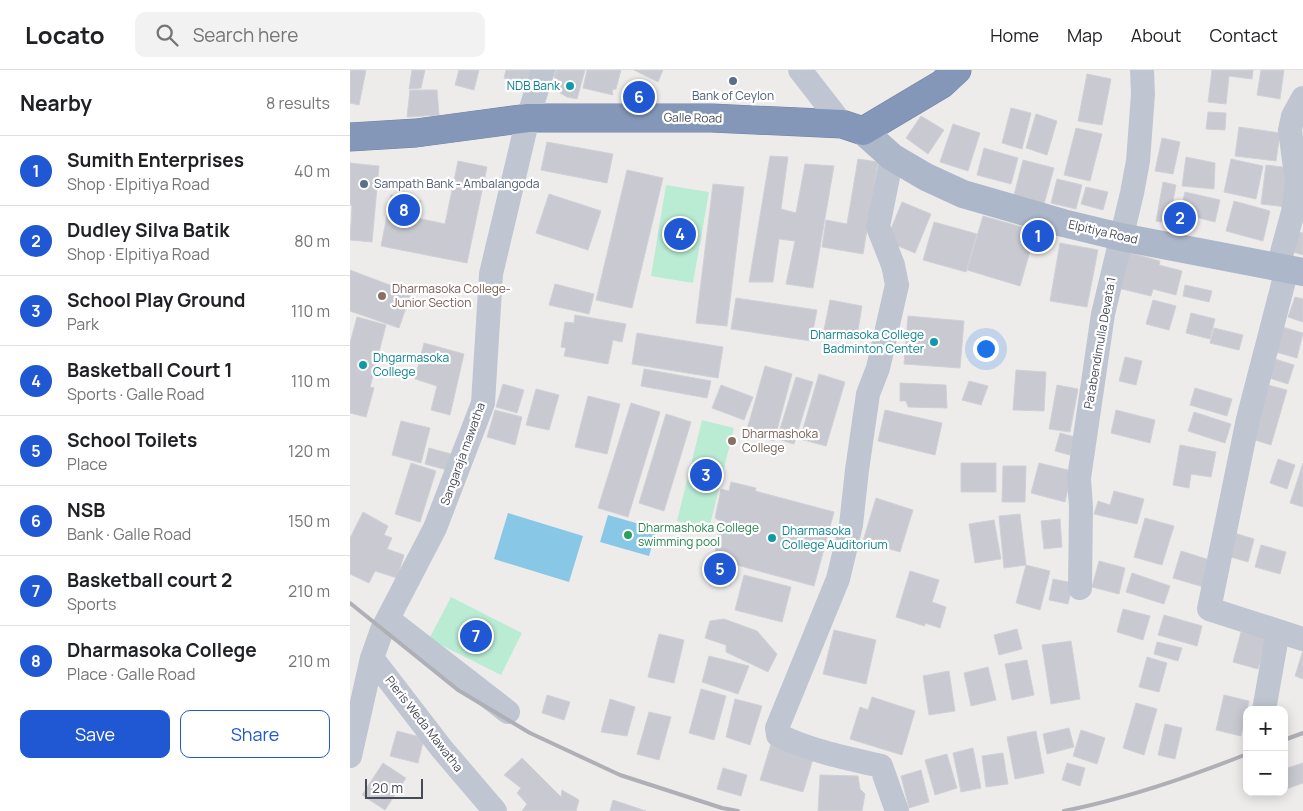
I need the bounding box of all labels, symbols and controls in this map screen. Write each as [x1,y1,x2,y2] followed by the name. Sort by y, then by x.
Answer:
[135,12,485,57] search box
[25,18,105,51] text: Locato
[153,21,181,49] icon: search
[193,22,298,48] text: Search here
[990,23,1039,47] text: Home
[1067,23,1103,47] text: Map
[1131,23,1181,47] text: About
[1209,23,1278,47] text: Contact
[727,75,739,87] marker: Bank of Ceylon
[507,77,561,94] place label: NDB Bank
[623,78,655,116] pin: 6
[564,80,576,92] marker: NDB Bank
[692,87,774,104] place label: Bank of Ceylon
[20,89,92,117] text: Nearby
[266,92,330,114] text: 8 results
[664,108,722,127] street label: Galle Road
[67,147,244,173] text: Sumith Enterprises
[32,160,40,182] text: 1
[294,160,330,182] text: 40 m
[67,173,210,195] text: Shop · Elpitiya Road
[374,175,539,192] place label: Sampath Bank - Ambalangoda
[358,178,370,190] marker: Sampath Bank - Ambalangoda
[388,191,420,229] pin: 8
[1164,199,1196,237] pin: 2
[664,215,696,253] pin: 4
[1067,215,1140,248] street label: Elpitiya Road
[67,217,229,243] text: Dudley Silva Batik
[1022,217,1054,255] pin: 1
[31,230,41,252] text: 2
[294,230,330,252] text: 80 m
[67,243,210,265] text: Shop · Elpitiya Road
[1080,276,1119,410] street label: Patabendimulla Devata 1
[392,280,511,311] place label: Dharmasoka College- Junior Section
[67,287,246,313] text: School Play Ground
[376,290,388,302] marker: Dharmasoka College- Junior Section
[31,300,41,322] text: 3
[291,300,330,322] text: 110 m
[67,313,99,335] text: Park
[810,326,925,357] place label: Dharmasoka College Badminton Center
[928,336,940,348] marker: Dharmasoka College Badminton Center
[973,336,999,362] your location
[373,349,449,380] place label: Dhgarmasoka College
[67,357,233,383] text: Basketball Court 1
[357,359,369,371] marker: Dhgarmasoka College
[31,370,41,392] text: 4
[291,370,330,392] text: 110 m
[67,383,205,405] text: Sports · Galle Road
[436,400,489,508] street label: Sangaraja mawatha
[742,425,818,456] place label: Dharmashoka College
[67,427,197,453] text: School Toilets
[726,435,738,447] marker: Dharmashoka College
[31,440,41,462] text: 5
[288,440,330,462] text: 120 m
[67,453,107,475] text: Place
[690,456,722,494] pin: 3
[67,497,105,523] text: NSB
[31,510,41,532] text: 6
[288,510,330,532] text: 150 m
[638,519,759,550] place label: Dharmashoka College swimming pool
[782,522,888,553] place label: Dharmasoka College Auditorium
[67,523,191,545] text: Bank · Galle Road
[622,529,634,541] marker: Dharmashoka College swimming pool
[766,532,778,544] marker: Dharmasoka College Auditorium
[704,550,736,588] pin: 5
[67,567,232,593] text: Basketball court 2
[32,580,40,602] text: 7
[288,580,330,602] text: 210 m
[67,593,116,615] text: Sports
[460,617,492,655] pin: 7
[67,637,257,663] text: Dharmasoka College
[31,650,41,672] text: 8
[288,650,330,672] text: 210 m
[67,663,195,685] text: Place · Galle Road
[382,672,467,775] street label: Pieris Weda Mawatha
[1243,706,1288,796] map controls
[1243,706,1288,751] button: +
[20,710,170,758] button: Save
[180,710,330,758] button: Share
[1243,751,1288,796] button: −
[365,776,422,799] scale bar
[372,778,403,797] text: 20 m

